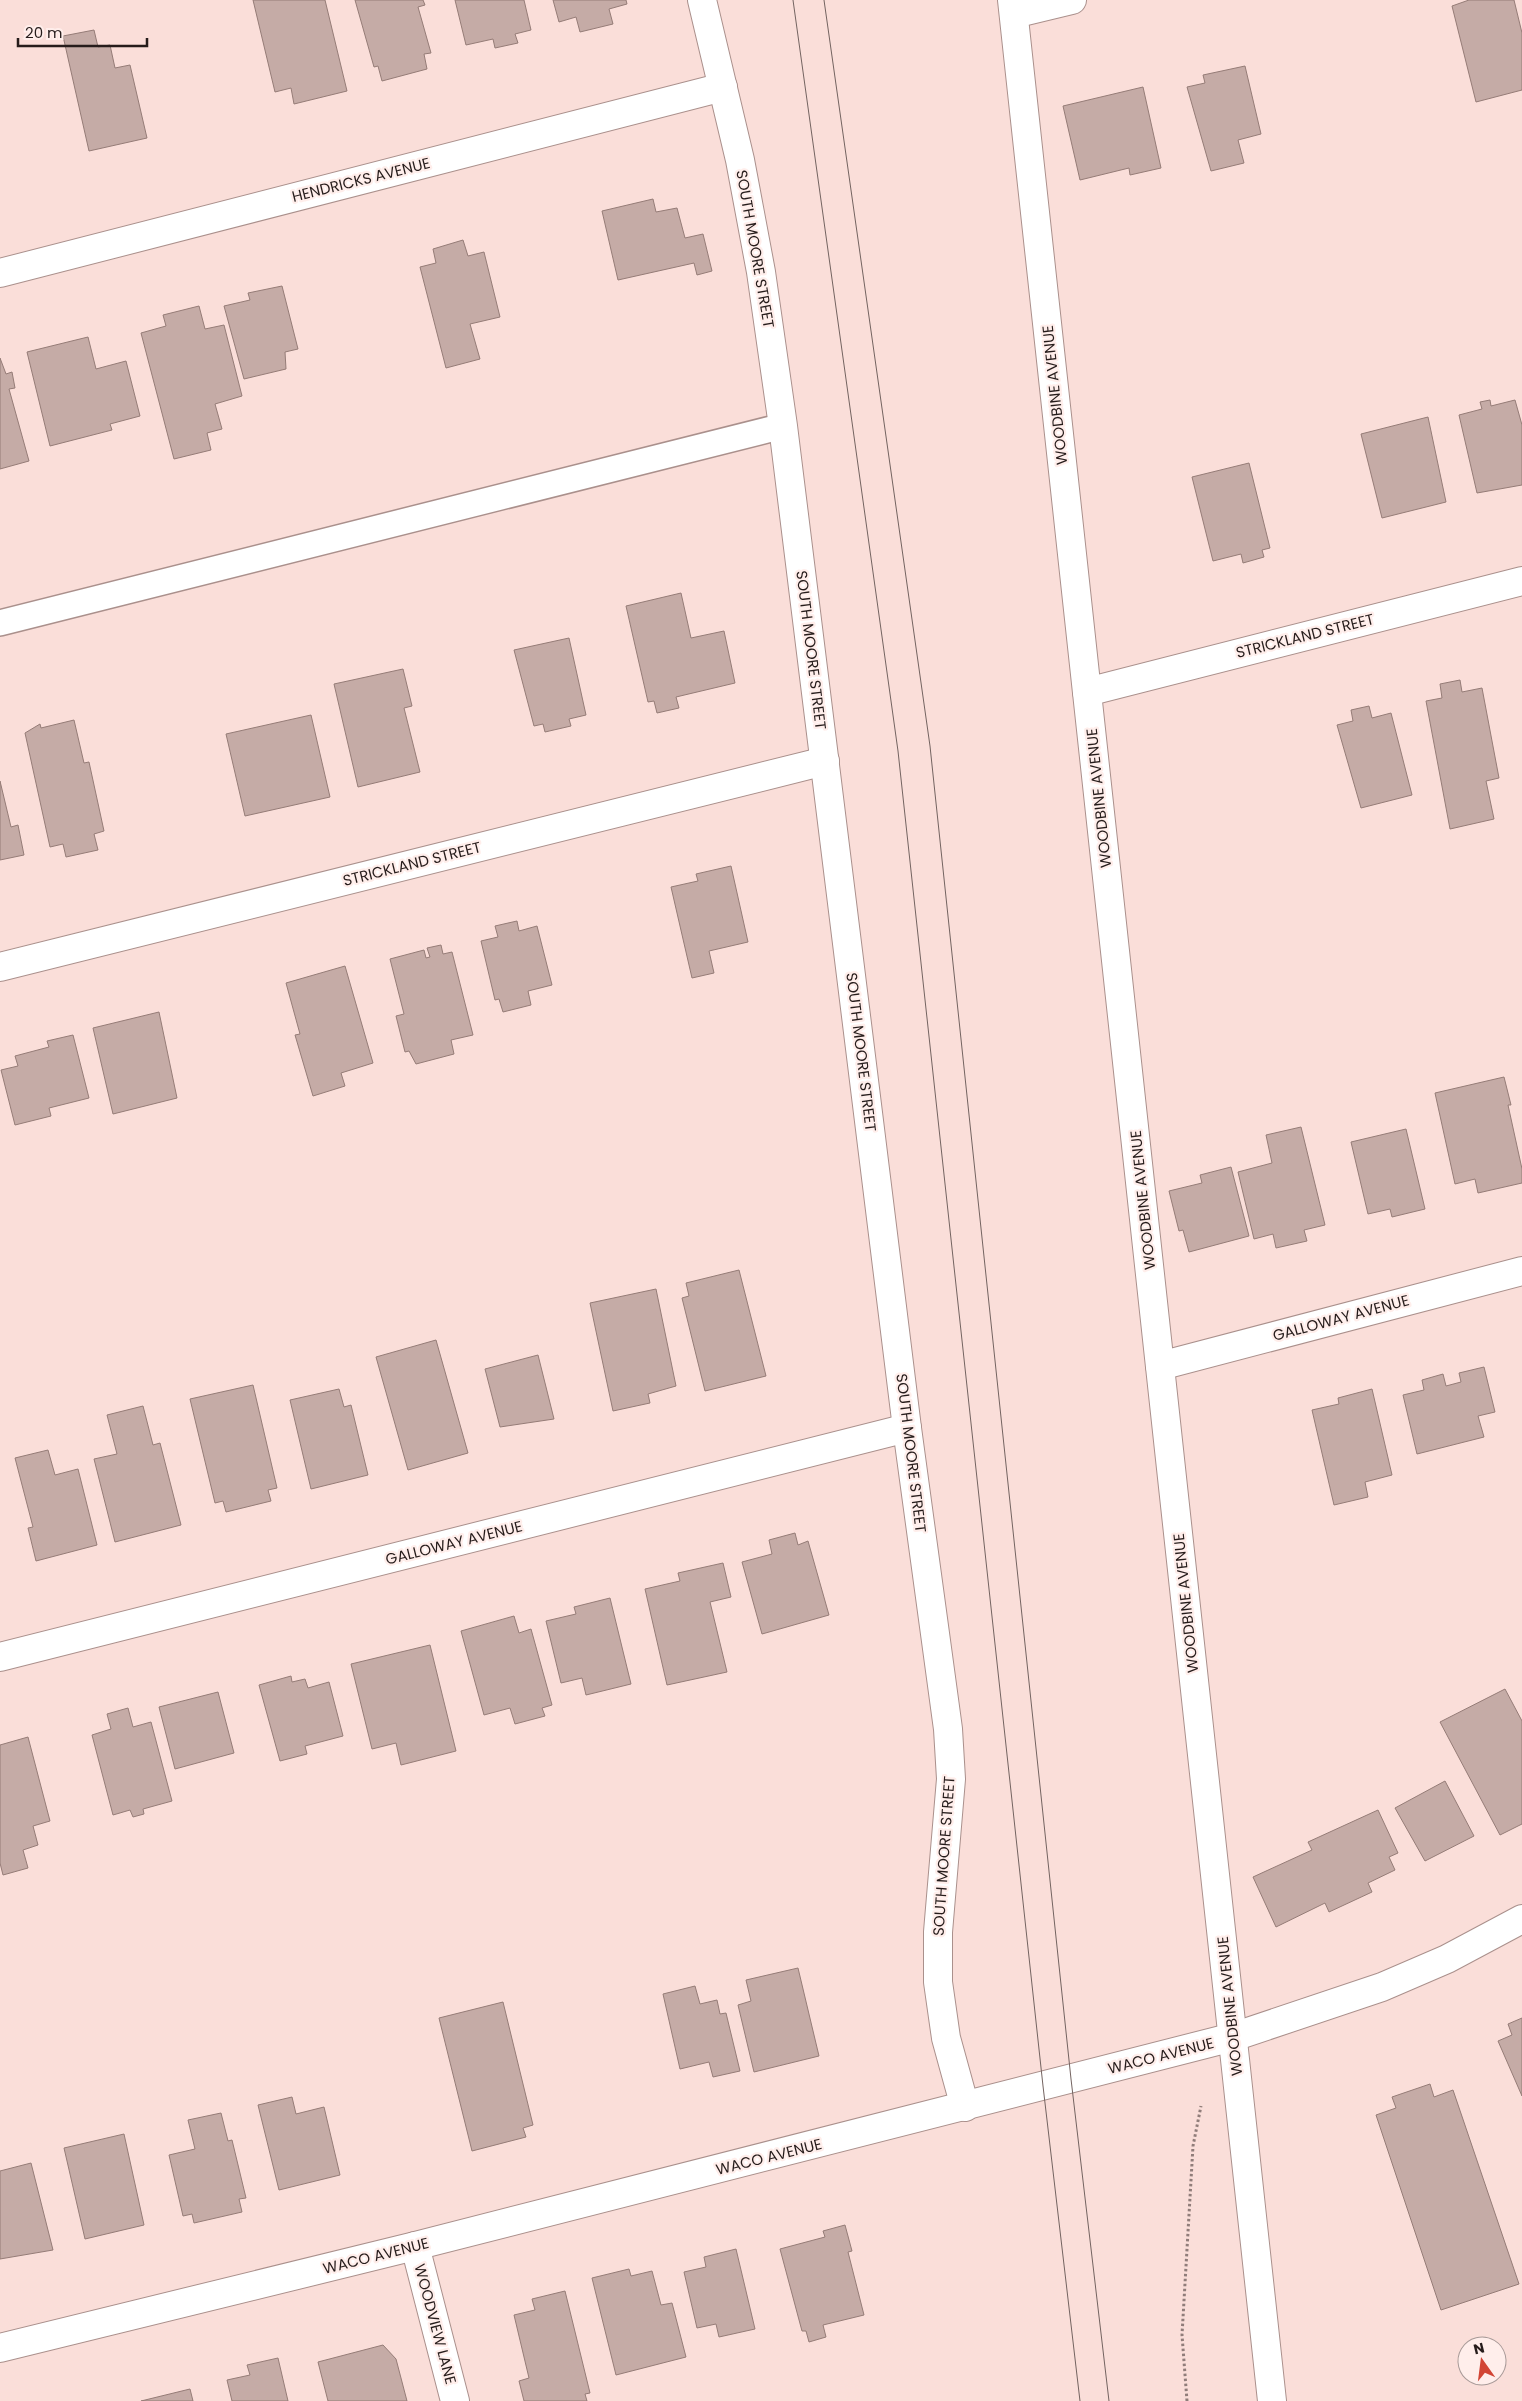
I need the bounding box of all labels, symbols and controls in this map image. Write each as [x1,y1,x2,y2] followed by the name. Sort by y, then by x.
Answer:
[18,15,146,47] scale bar
[25,22,63,43] text: 20 m
[290,152,432,207] street label: HENDRICKS AVENUE
[731,168,780,330] street label: SOUTH MOORE STREET
[1037,324,1072,466] street label: WOODBINE AVENUE
[791,569,832,731] street label: SOUTH MOORE STREET
[1234,608,1376,663] street label: STRICKLAND STREET
[1081,727,1116,869] street label: WOODBINE AVENUE
[341,836,483,891] street label: STRICKLAND STREET
[841,971,882,1133] street label: SOUTH MOORE STREET
[1125,1129,1160,1271] street label: WOODBINE AVENUE
[1270,1289,1411,1346] street label: GALLOWAY AVENUE
[891,1372,932,1534] street label: SOUTH MOORE STREET
[383,1515,525,1570] street label: GALLOWAY AVENUE
[1168,1532,1203,1674] street label: WOODBINE AVENUE
[927,1775,960,1937] street label: SOUTH MOORE STREET
[1212,1935,1247,2077] street label: WOODBINE AVENUE
[1106,2032,1216,2079] street label: WACO AVENUE
[714,2133,824,2180] street label: WACO AVENUE
[321,2232,431,2279] street label: WACO AVENUE
[409,2261,462,2386] street label: WOODVIEW LANE
[1457,2336,1507,2386] north arrow
[1471,2337,1486,2359] text: N

